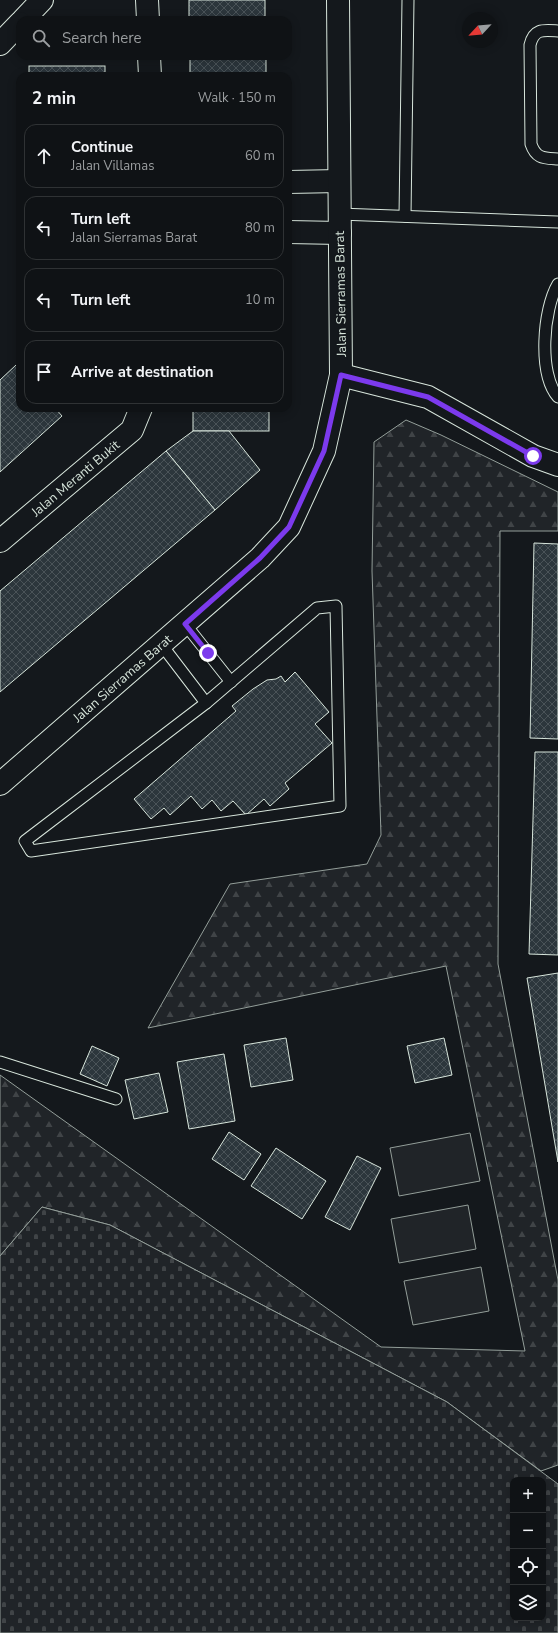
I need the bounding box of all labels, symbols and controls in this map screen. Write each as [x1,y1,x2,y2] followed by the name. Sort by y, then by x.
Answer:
[462,12,498,48] north arrow
[16,16,292,60] search box
[30,27,52,49] icon: search
[62,28,142,48] text: Search here
[32,87,76,110] text: 2 min
[198,89,276,107] text: Walk · 150 m
[71,137,133,157] text: Continue
[33,145,55,167] icon: ahead
[245,147,275,165] text: 60 m
[71,157,154,175] text: Jalan Villamas
[71,209,130,229] text: Turn left
[33,217,55,239] icon: left
[245,219,275,237] text: 80 m
[71,229,197,247] text: Jalan Sierramas Barat
[331,230,351,358] street label: Jalan Sierramas Barat
[33,289,55,311] icon: left
[71,290,130,310] text: Turn left
[245,291,275,309] text: 10 m
[33,361,55,383] icon: arrive
[71,362,214,382] text: Arrive at destination
[27,436,124,522] street label: Jalan Meranti Bukit
[524,447,542,465] route start
[68,630,176,728] street label: Jalan Sierramas Barat
[199,644,217,662] route end
[510,1477,546,1621] map controls
[510,1477,546,1513] button: +
[510,1513,546,1549] button: −
[510,1549,546,1585] button: locate
[510,1585,546,1621] button: layers

